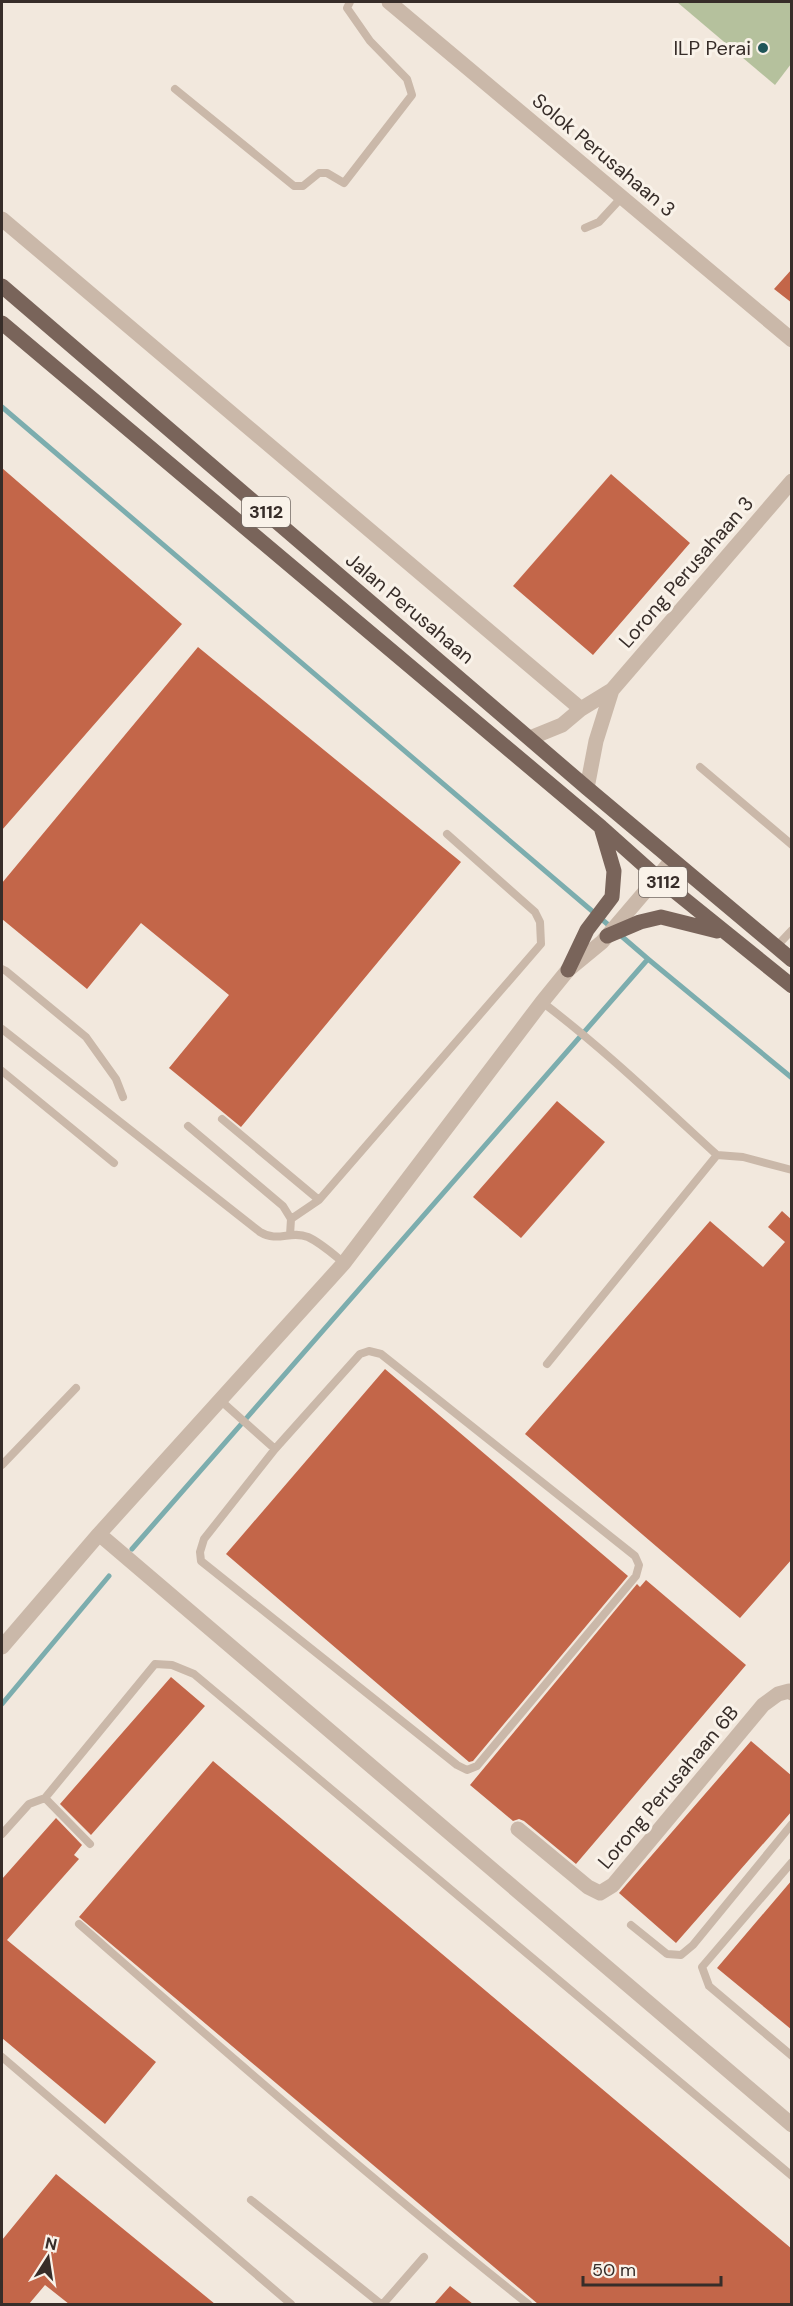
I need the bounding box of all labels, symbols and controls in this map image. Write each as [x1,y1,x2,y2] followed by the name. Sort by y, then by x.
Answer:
[673,35,751,61] place label: ILP Perai
[756,41,770,55] marker: ILP Perai
[527,87,681,223] street label: Solok Perusahaan 3
[613,491,759,653] street label: Lorong Perusahaan 3
[242,497,290,527] road number: 3112
[340,547,480,669] street label: Jalan Perusahaan
[639,867,687,897] road number: 3112
[592,1700,744,1874] street label: Lorong Perusahaan 6B
[18,2228,78,2288] north arrow
[43,2232,59,2255] text: N
[583,2249,721,2287] scale bar
[592,2258,636,2282] text: 50 m

